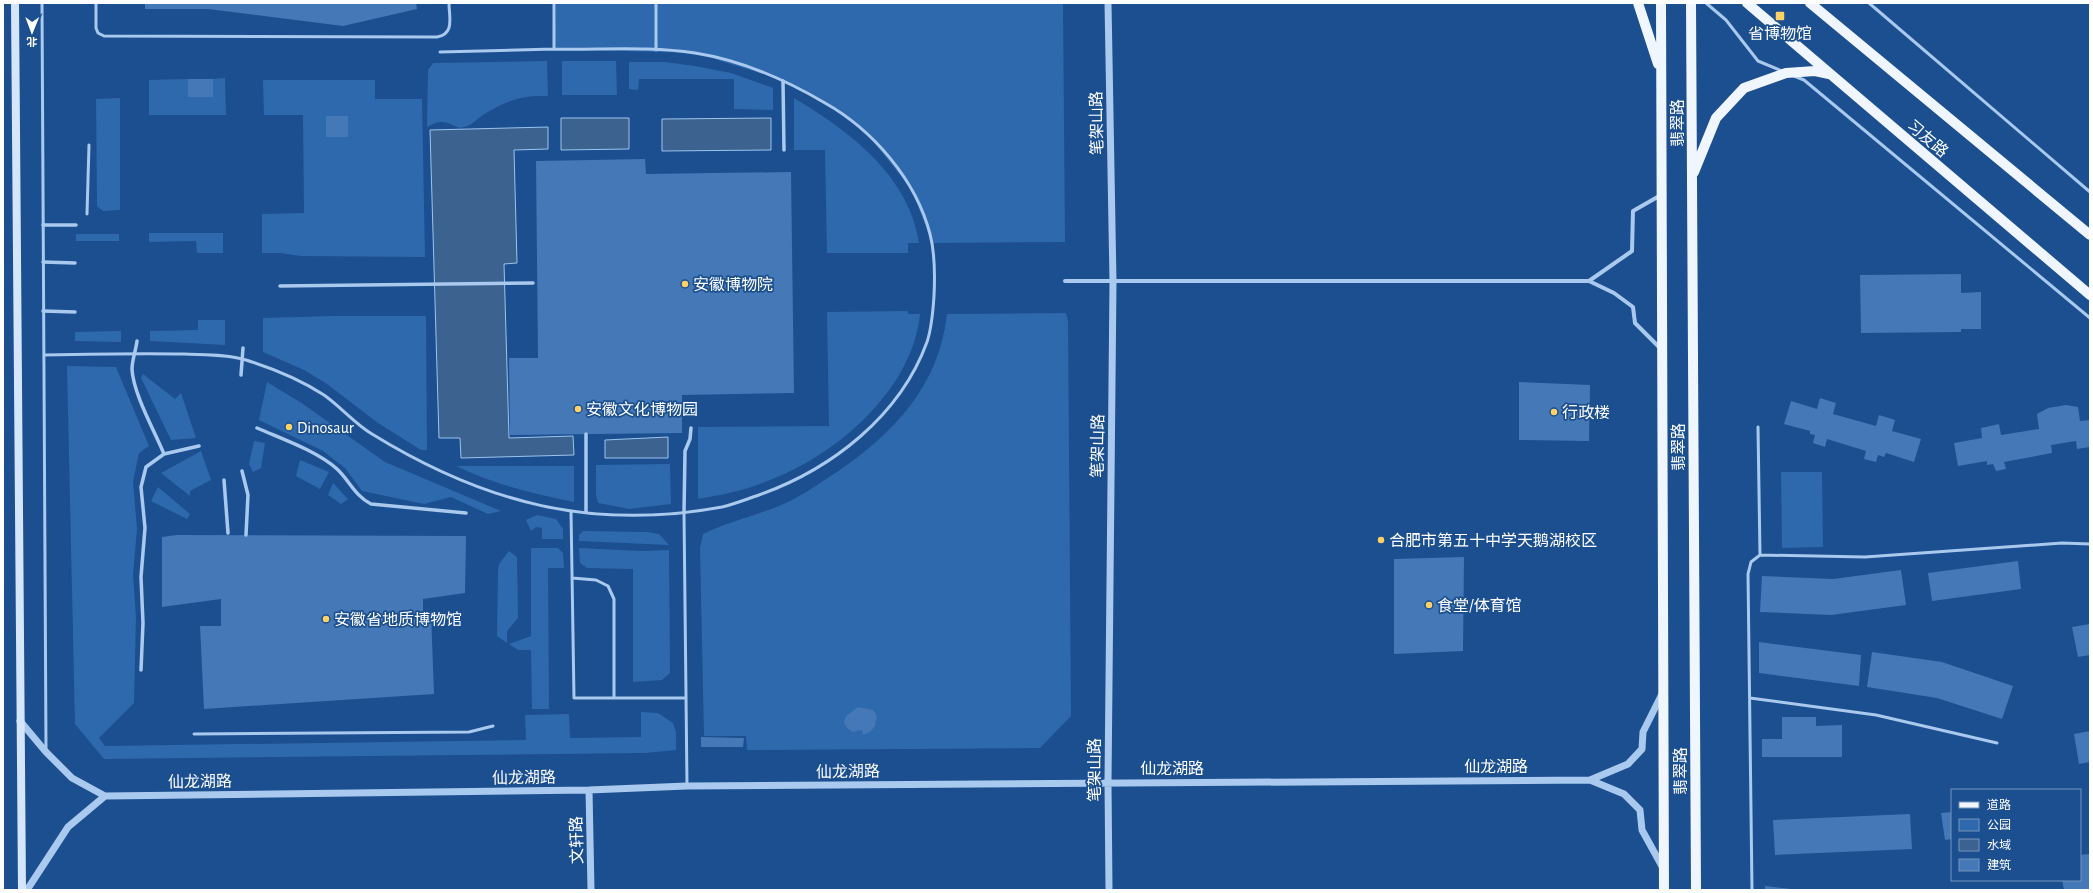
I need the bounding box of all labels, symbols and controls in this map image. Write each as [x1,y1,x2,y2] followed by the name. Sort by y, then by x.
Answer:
[1774,10,1786,22] marker: 省博物馆
[12,12,52,52] north arrow
[1748,25,1812,42] place label: 省博物馆
[26,36,37,47] text: 北
[1087,91,1106,155] street label: 笔架山路
[1669,99,1686,147] street label: 翡翠路
[1904,116,1952,160] street label: 习友路
[693,276,773,293] place label: 安徽博物院
[680,279,690,289] marker: 安徽博物院
[586,401,698,418] place label: 安徽文化博物园
[573,404,583,414] marker: 安徽文化博物园
[1562,404,1610,421] place label: 行政楼
[1549,407,1559,417] marker: 行政楼
[1088,414,1107,478] street label: 笔架山路
[297,420,355,436] place label: Dinosaur
[284,422,294,432] marker: Dinosaur
[1670,423,1687,471] street label: 翡翠路
[1389,532,1597,549] place label: 合肥市第五十中学天鹅湖校区
[1376,535,1386,545] marker: 合肥市第五十中学天鹅湖校区
[1437,597,1522,614] place label: 食堂/体育馆
[1424,600,1434,610] marker: 食堂/体育馆
[334,611,462,628] place label: 安徽省地质博物馆
[321,614,331,624] marker: 安徽省地质博物馆
[1086,738,1103,802] street label: 笔架山路
[1672,747,1689,795] street label: 翡翠路
[1464,758,1528,775] street label: 仙龙湖路
[1140,760,1204,777] street label: 仙龙湖路
[816,762,880,781] street label: 仙龙湖路
[492,768,556,787] street label: 仙龙湖路
[168,772,232,791] street label: 仙龙湖路
[1951,789,2081,881] legend
[1987,798,2011,811] text: 道路
[568,816,585,864] street label: 文轩路
[1987,819,2011,831] text: 公园
[1987,839,2011,851] text: 水域
[1987,858,2011,871] text: 建筑

